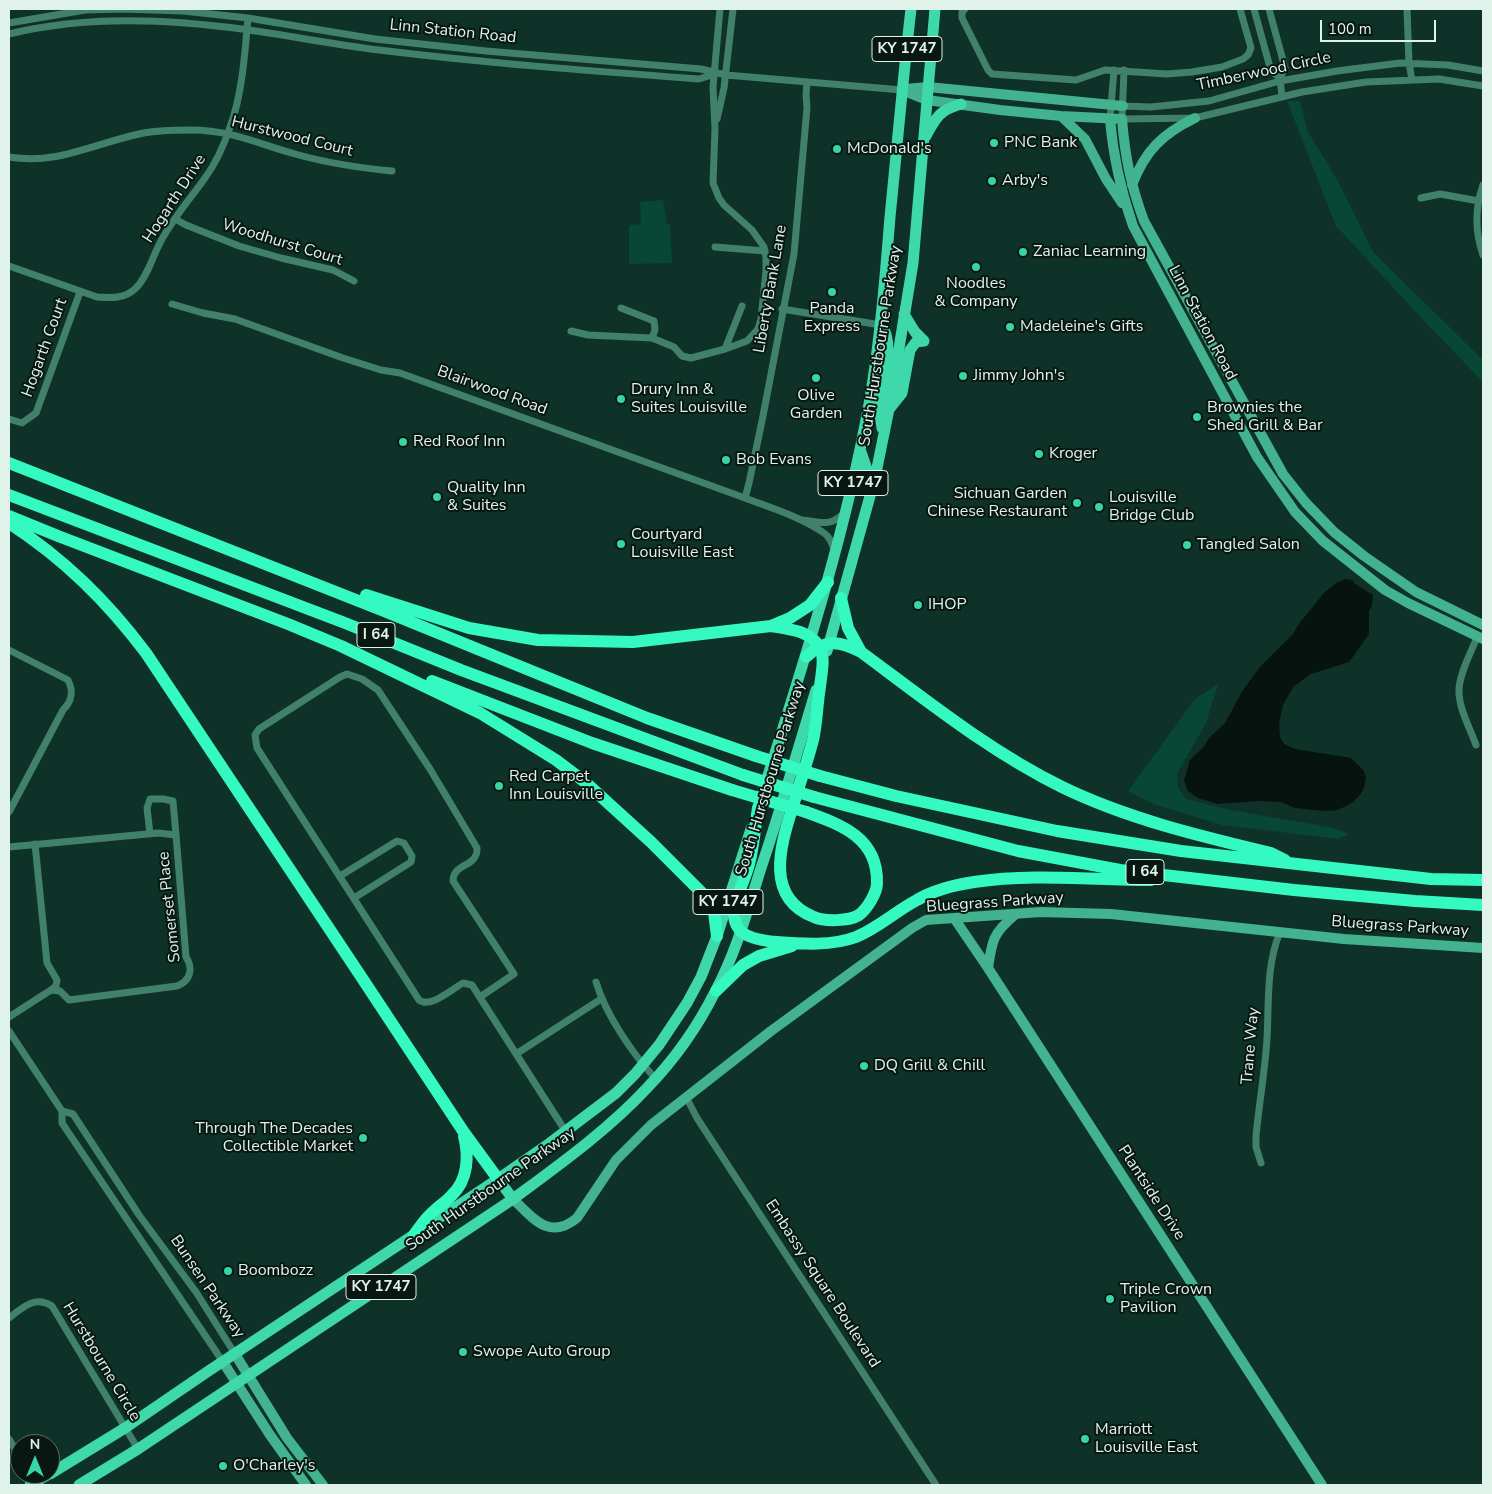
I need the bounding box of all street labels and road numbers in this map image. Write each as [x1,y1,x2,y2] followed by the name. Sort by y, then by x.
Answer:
[389,16,517,48] street label: Linn Station Road
[872,36,942,62] road number: KY 1747
[1195,48,1333,96] street label: Timberwood Circle
[229,113,355,161] street label: Hurstwood Court
[139,151,211,247] street label: Hogarth Drive
[220,216,344,270] street label: Woodhurst Court
[750,223,792,355] street label: Liberty Bank Lane
[856,244,906,448] street label: South Hurstbourne Parkway
[1164,262,1240,384] street label: Linn Station Road
[18,296,72,400] street label: Hogarth Court
[434,362,550,420] street label: Blairwood Road
[818,470,888,496] road number: KY 1747
[357,622,395,648] road number: I 64
[732,679,810,879] street label: South Hurstbourne Parkway
[155,850,185,964] street label: Somerset Place
[1126,860,1164,884] road number: I 64
[926,889,1064,917] street label: Bluegrass Parkway
[693,890,763,914] road number: KY 1747
[1331,913,1469,941] street label: Bluegrass Parkway
[1238,1007,1264,1085] street label: Trane Way
[402,1124,580,1256] street label: South Hurstbourne Parkway
[1113,1142,1189,1244] street label: Plantside Drive
[760,1196,884,1372] street label: Embassy Square Boulevard
[166,1232,248,1342] street label: Bunsen Parkway
[346,1274,416,1300] road number: KY 1747
[58,1299,144,1425] street label: Hurstbourne Circle

